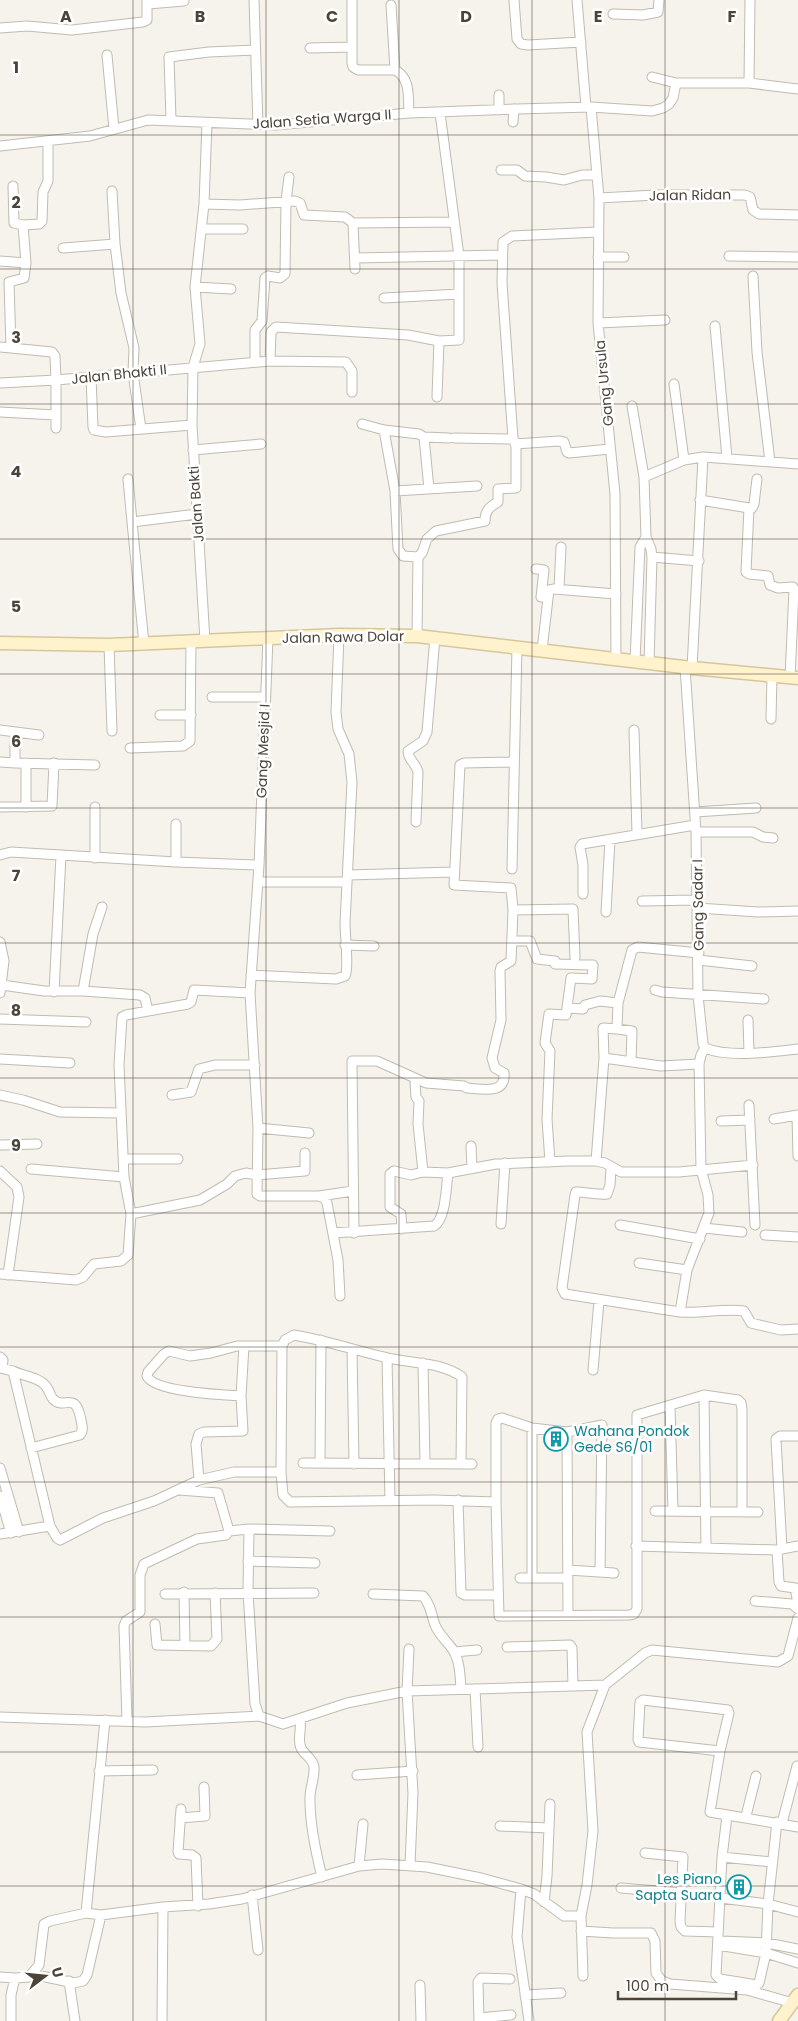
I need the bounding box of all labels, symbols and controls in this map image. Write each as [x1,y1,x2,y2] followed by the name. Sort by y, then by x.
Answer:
[60,5,72,28] text: A
[195,5,205,28] text: B
[326,5,338,28] text: C
[460,5,472,28] text: D
[594,5,602,28] text: E
[728,5,737,28] text: F
[13,56,19,79] text: 1
[252,104,392,134] street label: Jalan Setia Warga II
[649,184,731,206] street label: Jalan Ridan
[11,191,21,214] text: 2
[11,326,21,349] text: 3
[590,339,618,427] street label: Gang Ursula
[70,359,168,389] street label: Jalan Bhakti II
[11,460,22,483] text: 4
[183,465,209,543] street label: Jalan Bakti
[11,595,21,618] text: 5
[282,626,404,648] street label: Jalan Rawa Dolar
[251,704,275,798] street label: Gang Mesjid I
[11,730,21,753] text: 6
[687,859,709,951] street label: Gang Sadar I
[12,864,21,887] text: 7
[11,999,21,1022] text: 8
[11,1134,21,1157] text: 9
[574,1421,690,1457] place label: Wahana Pondok Gede S6/01
[543,1426,569,1452] building icon: Wahana Pondok Gede S6/01
[635,1869,722,1905] place label: Les Piano Sapta Suara
[726,1874,752,1900] building icon: Les Piano Sapta Suara
[20,1951,70,2001] north arrow
[47,1965,69,1980] text: U
[618,1968,736,2000] scale bar
[626,1975,669,1996] text: 100 m

